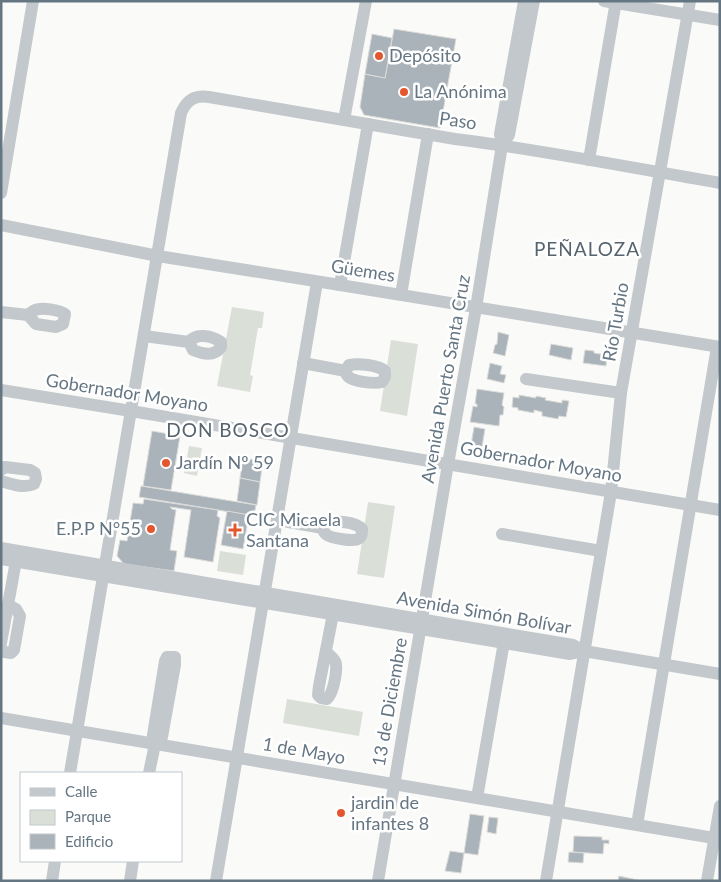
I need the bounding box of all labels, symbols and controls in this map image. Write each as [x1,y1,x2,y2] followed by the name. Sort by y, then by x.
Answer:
[389,44,461,66] place label: Depósito
[373,50,385,62] marker: Depósito
[414,80,507,102] place label: La Anónima
[398,86,410,98] marker: La Anónima
[438,107,478,134] street label: Paso
[534,237,640,260] district label: PEÑALOZA
[330,254,397,286] street label: Güemes
[416,273,474,485] street label: Avenida Puerto Santa Cruz
[597,281,633,363] street label: Río Turbio
[44,368,210,416] street label: Gobernador Moyano
[166,418,290,441] district label: DON BOSCO
[458,436,624,486] street label: Gobernador Moyano
[176,451,274,473] place label: Jardín Nº 59
[160,457,172,469] marker: Jardín Nº 59
[246,508,341,551] place label: CIC Micaela Santana
[56,517,141,539] place label: E.P.P N°55
[145,523,157,535] marker: E.P.P N°55
[228,523,242,537] marker: CIC Micaela Santana
[395,586,573,638] street label: Avenida Simón Bolívar
[367,636,411,768] street label: 13 de Diciembre
[261,732,347,768] street label: 1 de Mayo
[20,772,182,862] legend
[65,782,98,800] text: Calle
[350,791,429,834] place label: jardin de infantes 8
[65,807,111,825] text: Parque
[335,807,347,819] marker: jardin de infantes 8
[65,832,113,850] text: Edificio

